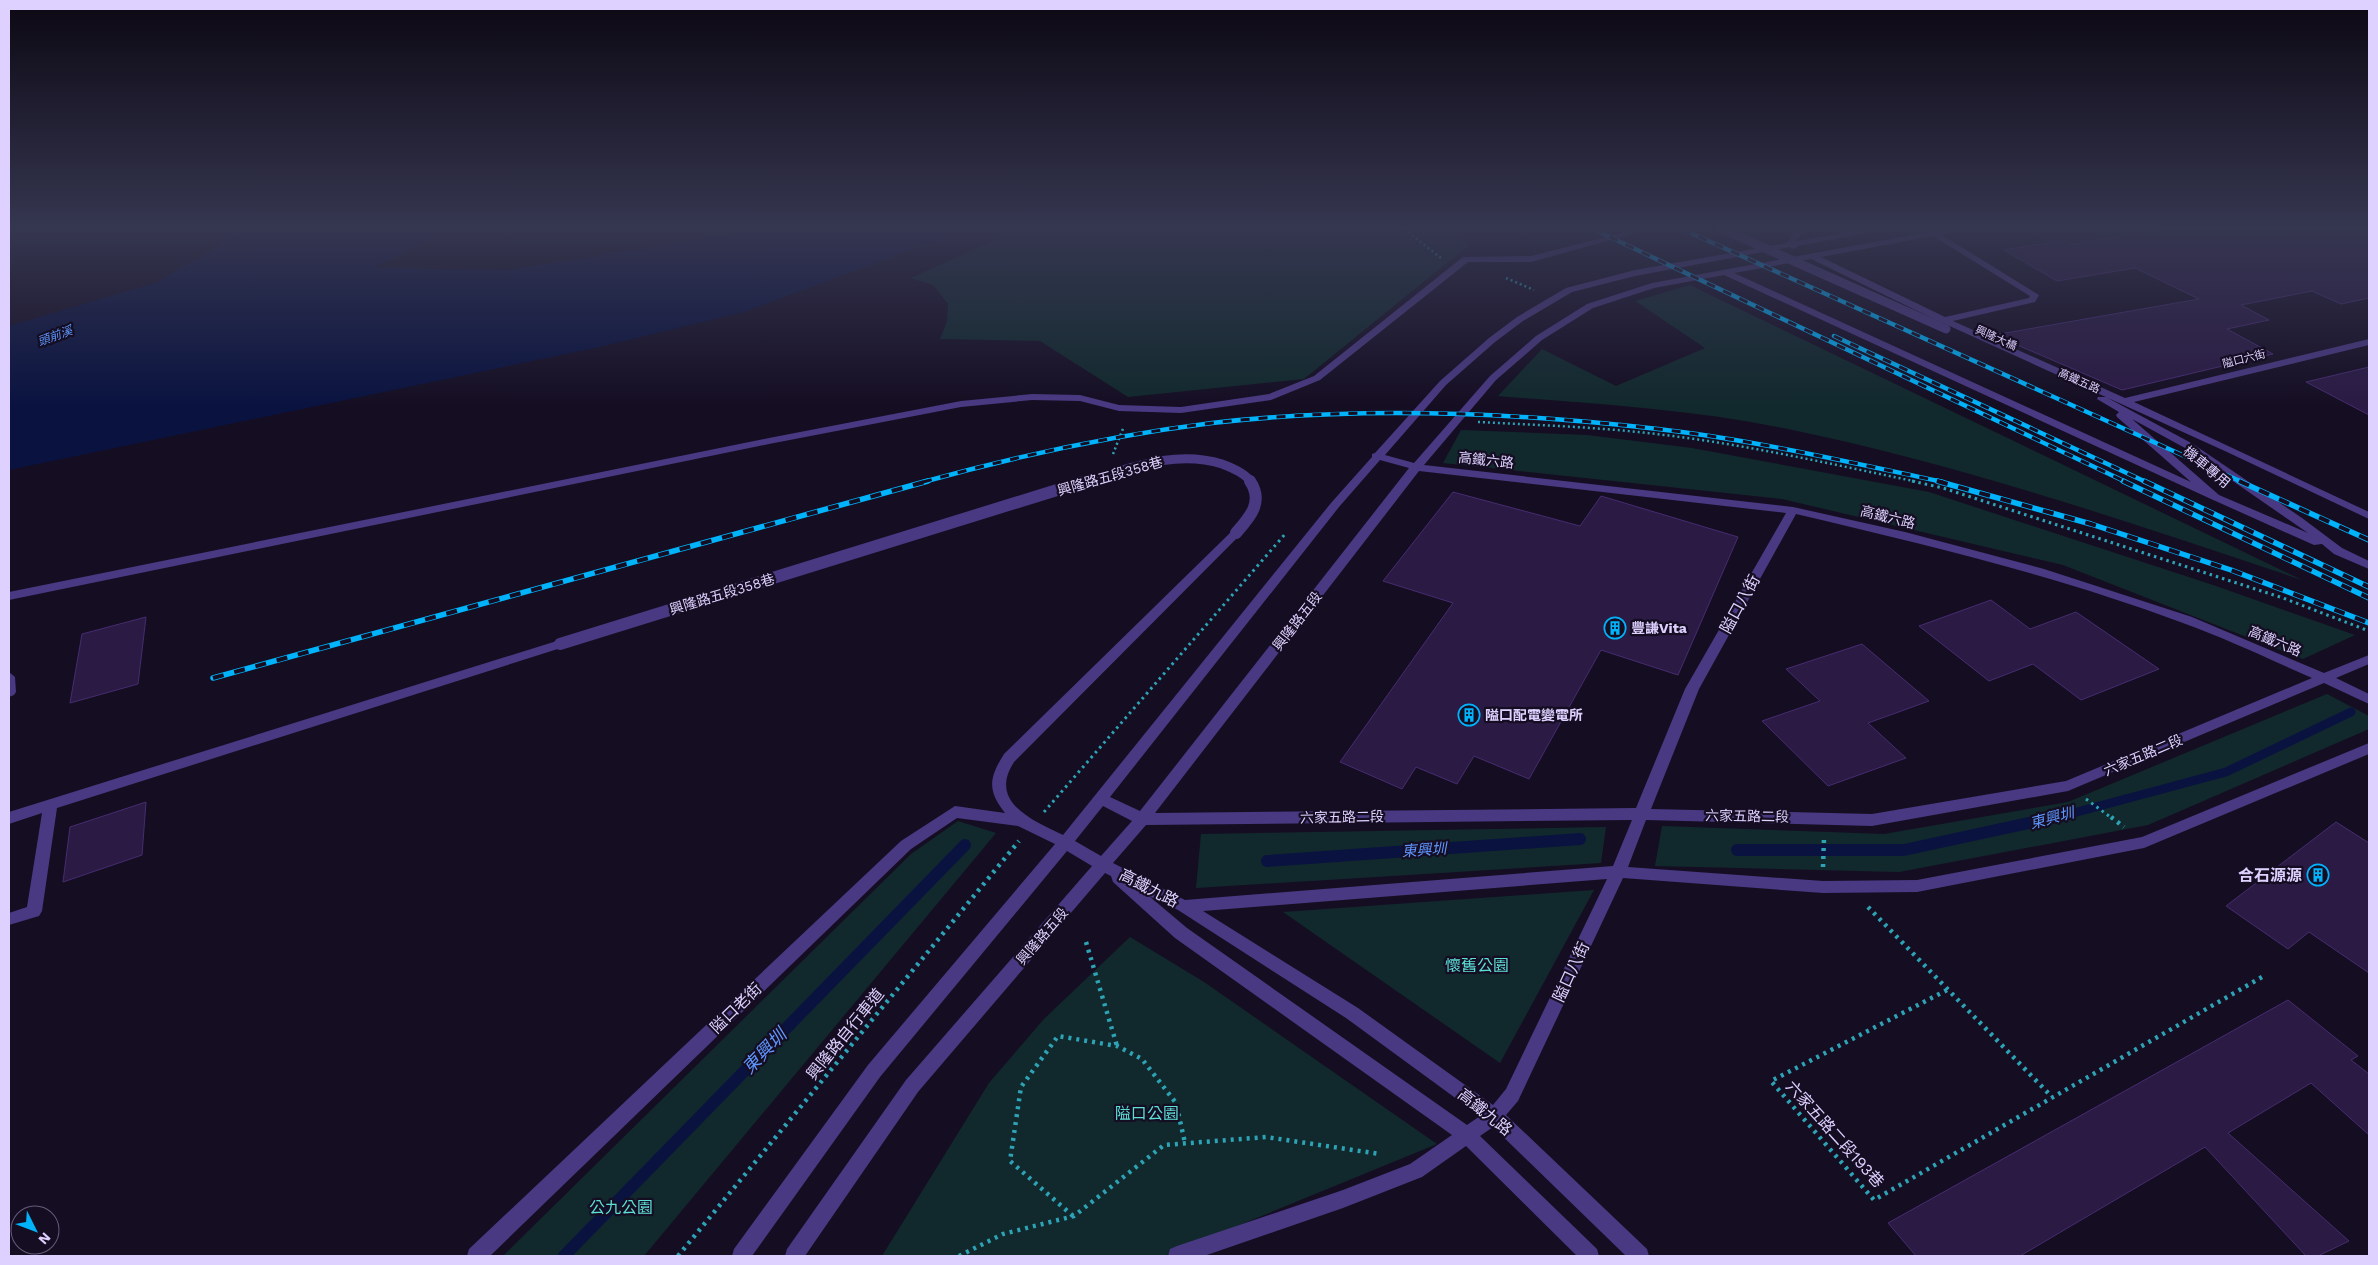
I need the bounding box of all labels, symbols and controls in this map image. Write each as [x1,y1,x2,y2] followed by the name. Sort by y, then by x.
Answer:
[36,323,76,349] water label: 頭前溪
[1973,323,2019,353] street label: 興隆大橋
[2221,347,2267,371] street label: 隘口六街
[2056,366,2102,396] street label: 高鐵五路
[2180,443,2234,491] street label: 機車專用
[1457,449,1515,471] street label: 高鐵六路
[1055,453,1165,499] street label: 興隆路五段358巷
[1859,502,1917,532] street label: 高鐵六路
[668,570,776,618] street label: 興隆路五段358巷
[1716,571,1764,637] street label: 隘口八街
[1269,588,1325,654] street label: 興隆路五段
[1603,616,1627,640] building icon: 豐謙Vita
[1631,620,1688,636] place label: 豐謙Vita
[2246,623,2304,659] street label: 高鐵六路
[1457,703,1481,727] building icon: 隘口配電變電所
[1485,707,1583,723] place label: 隘口配電變電所
[2101,731,2185,779] street label: 六家五路二段
[2028,803,2078,833] water label: 東興圳
[1705,807,1789,825] street label: 六家五路二段
[1300,808,1384,826] street label: 六家五路二段
[1401,839,1449,861] water label: 東興圳
[2306,863,2330,887] building icon: 合石源源
[1116,865,1182,911] street label: 高鐵九路
[2238,866,2302,885] place label: 合石源源
[1013,904,1071,968] street label: 興隆路五段
[1549,939,1593,1005] street label: 隘口八街
[1445,956,1509,975] park label: 懷舊公園
[706,979,766,1037] street label: 隘口老街
[802,984,888,1084] street label: 興隆路自行車道
[738,1022,792,1078] water label: 東興圳
[1782,1077,1888,1191] street label: 六家五路二段193巷
[1454,1084,1516,1140] street label: 高鐵九路
[1115,1104,1179,1123] park label: 隘口公園
[589,1198,653,1217] park label: 公九公園
[10,1205,60,1255] north arrow
[35,1229,54,1248] text: N

